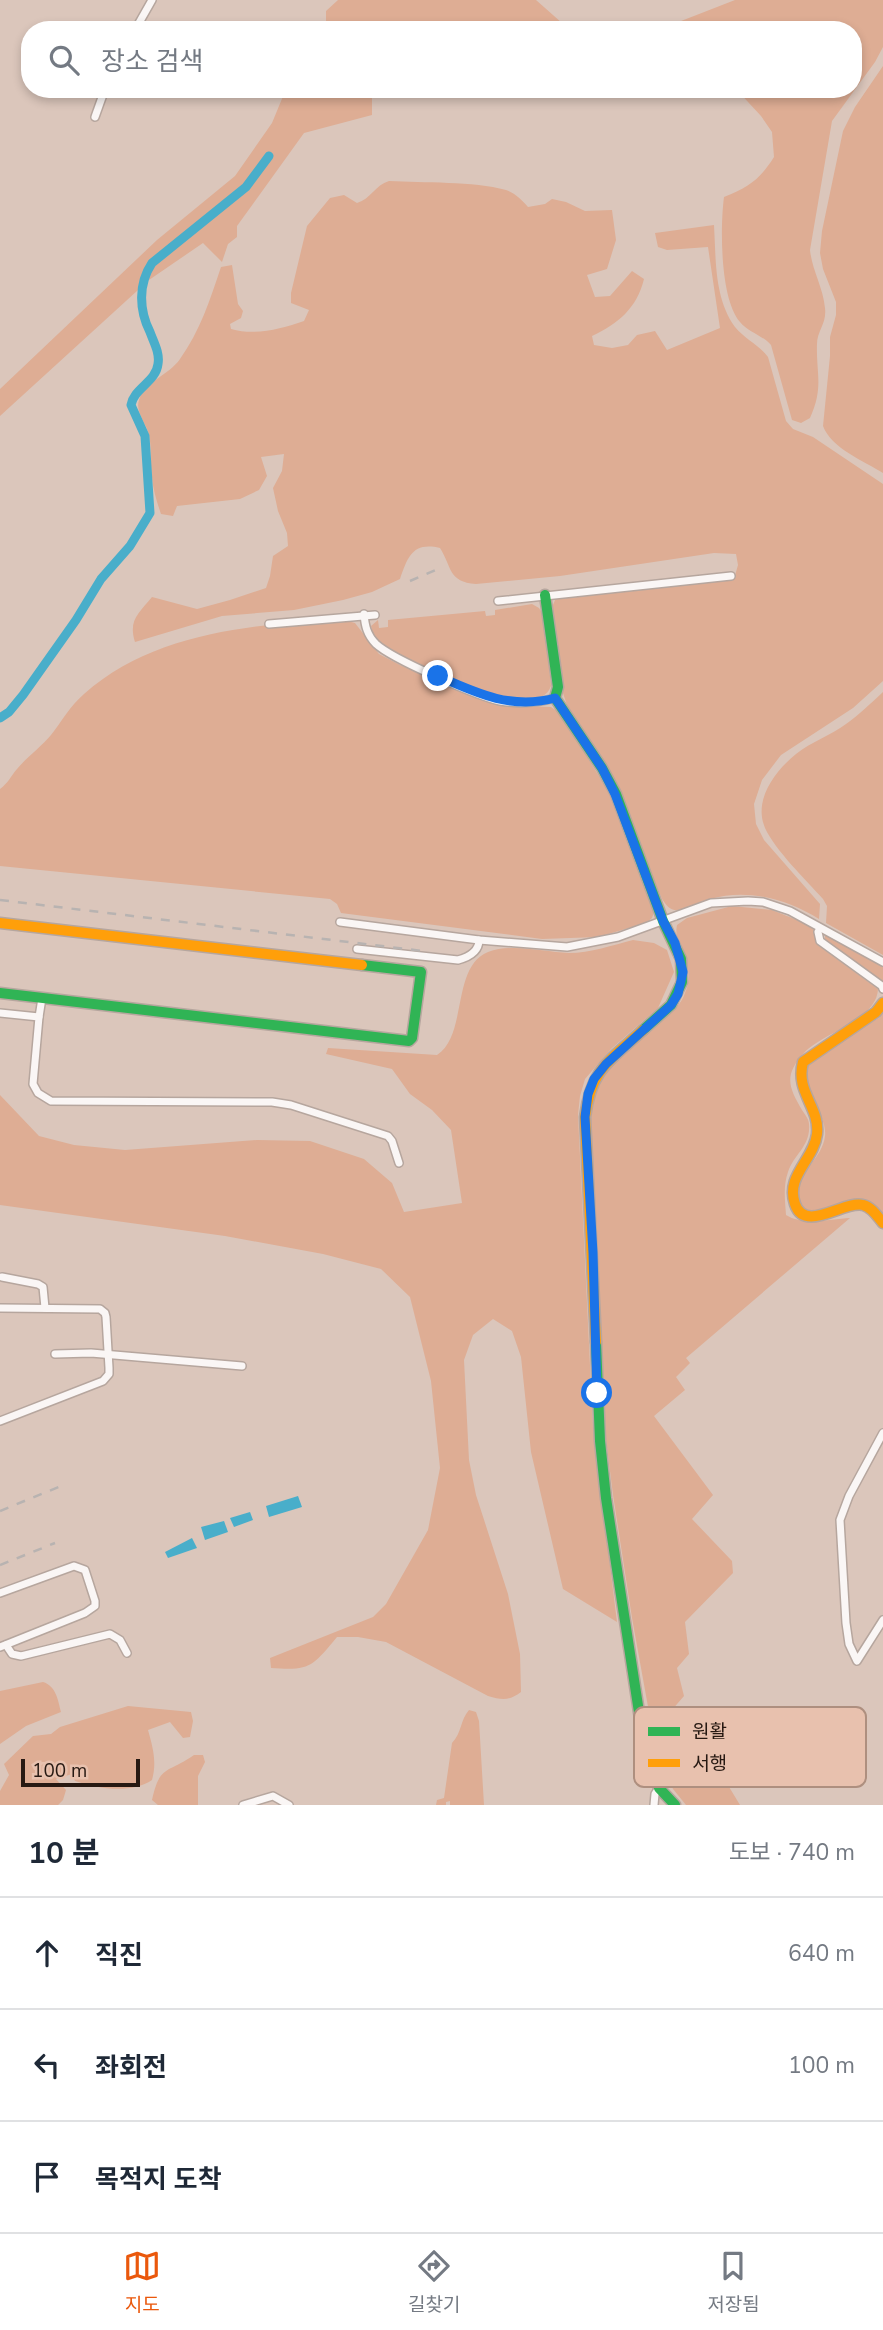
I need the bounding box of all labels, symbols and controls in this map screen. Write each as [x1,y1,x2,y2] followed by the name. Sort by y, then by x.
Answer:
[21,21,862,98] search box
[45,41,83,79] icon: search
[101,44,203,79] text: 장소 검색
[422,660,453,691] route end
[581,1377,612,1408] route start
[634,1707,866,1787] legend
[692,1719,727,1745] text: 원활
[692,1751,727,1777] text: 서행
[21,1756,140,1788] scale bar
[32,1758,87,1784] text: 100 m
[28,1833,100,1874] text: 10 분
[729,1837,855,1868] text: 도보 · 740 m
[28,1934,66,1972] icon: ahead
[95,1938,143,1973] text: 직진
[788,1938,855,1969] text: 640 m
[28,2046,66,2084] icon: left
[95,2050,167,2085] text: 좌회전
[788,2050,855,2081] text: 100 m
[28,2158,66,2196] icon: arrive
[95,2162,222,2197] text: 목적지 도착
[123,2247,161,2318] tab: 지도
[408,2247,460,2318] tab: 길찾기
[707,2247,760,2318] tab: 저장됨

